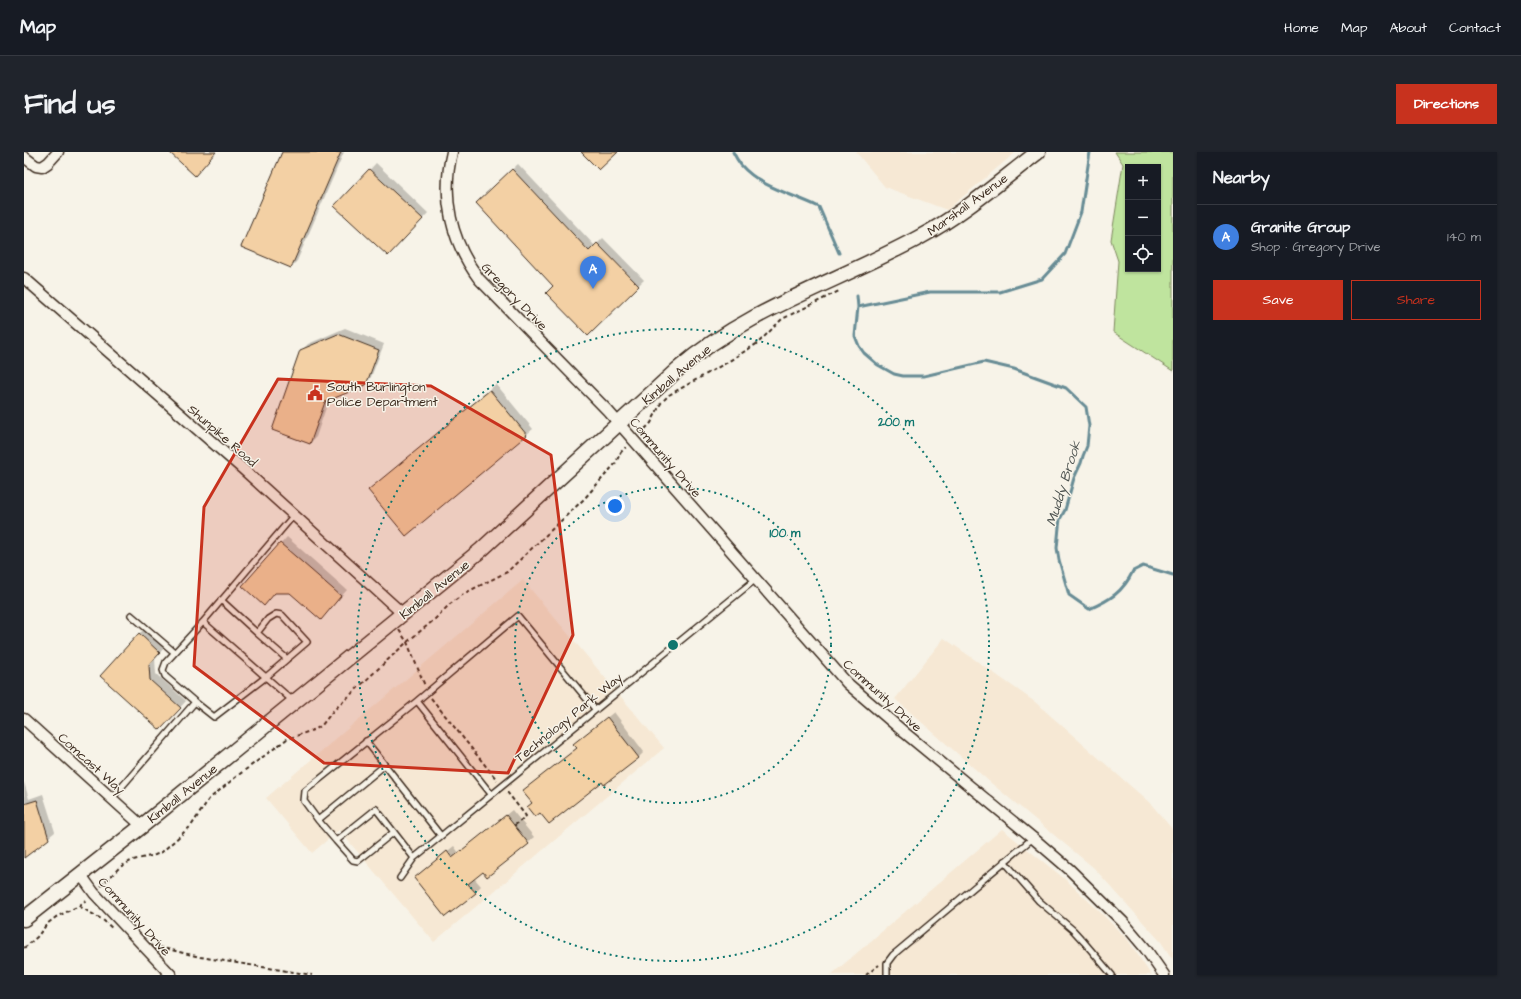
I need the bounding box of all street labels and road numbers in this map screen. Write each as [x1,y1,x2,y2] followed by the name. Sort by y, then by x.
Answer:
[924,169,1012,240] street label: Marshall Avenue
[476,259,551,335] street label: Gregory Drive
[638,340,715,409] street label: Kimball Avenue
[184,400,261,471] street label: Shunpike Road
[625,414,705,502] street label: Community Drive
[396,556,473,624] street label: Kimball Avenue
[838,655,926,737] street label: Community Drive
[511,669,627,767] street label: Technology Park Way
[53,729,129,799] street label: Comcast Way
[144,760,221,828] street label: Kimball Avenue
[93,873,175,961] street label: Community Drive

